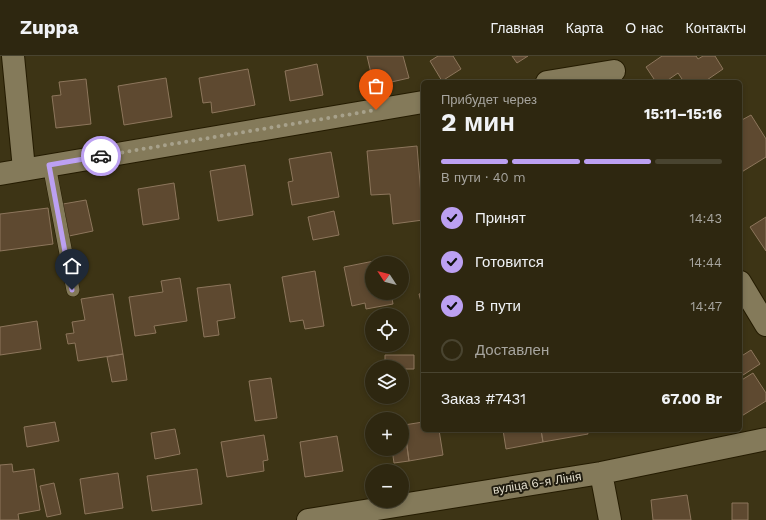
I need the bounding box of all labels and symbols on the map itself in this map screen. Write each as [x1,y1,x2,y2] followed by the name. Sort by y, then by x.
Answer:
[359,69,393,110] pin
[81,136,121,176] courier
[55,249,89,290] pin
[365,256,409,300] north arrow
[492,469,582,497] street label: вуліца 6-я Лінія

